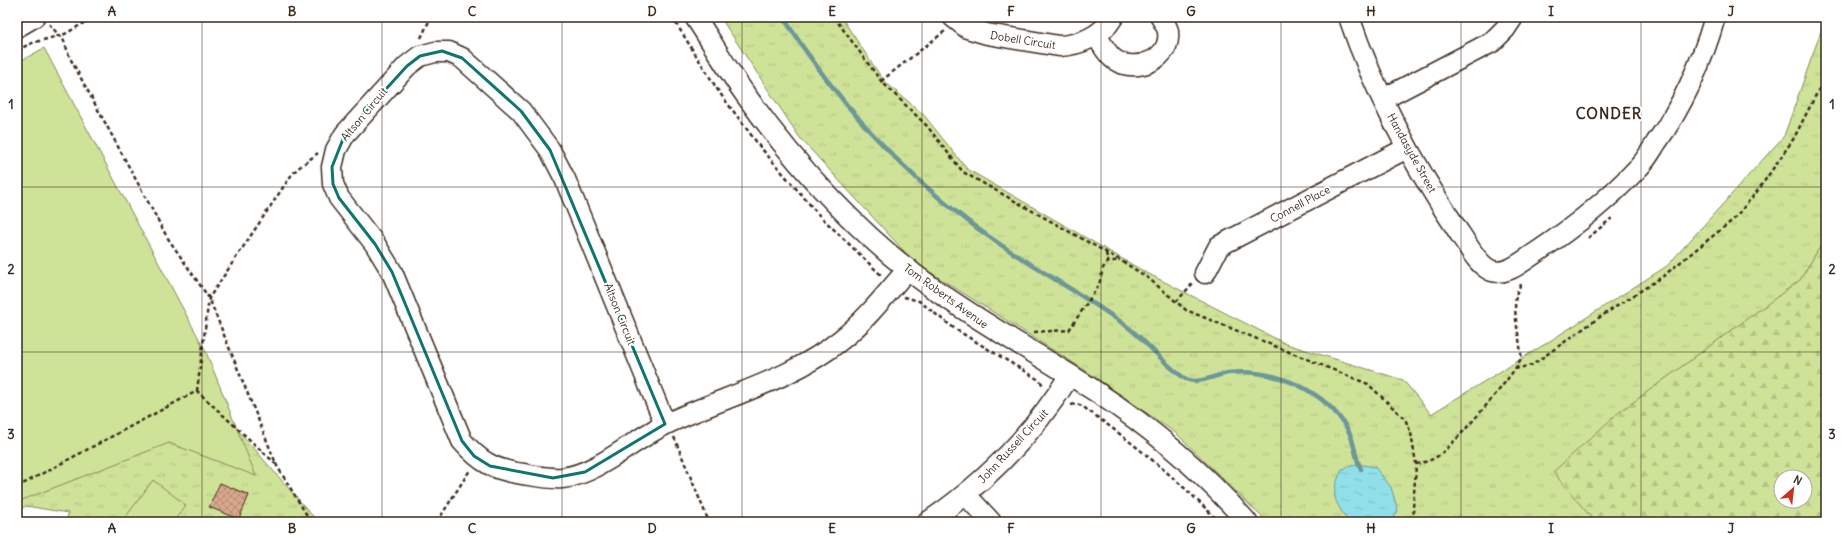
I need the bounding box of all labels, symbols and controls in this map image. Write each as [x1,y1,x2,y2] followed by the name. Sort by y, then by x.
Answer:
[108,3,117,20] text: A
[288,3,297,20] text: B
[468,3,477,20] text: C
[647,3,657,20] text: D
[828,3,836,20] text: E
[1007,3,1015,20] text: F
[1186,3,1196,20] text: G
[1366,3,1376,20] text: H
[1548,3,1554,20] text: I
[1728,3,1735,20] text: J
[989,28,1057,52] street label: Dobell Circuit
[338,84,391,144] street label: Altson Circuit
[8,96,14,113] text: 1
[1829,96,1835,113] text: 1
[1576,104,1642,123] district label: CONDER
[1384,111,1440,196] street label: Handasyde Street
[1268,182,1333,226] street label: Connell Place
[7,261,15,278] text: 2
[901,261,991,331] street label: Tom Roberts Avenue
[1828,261,1836,278] text: 2
[601,281,639,347] street label: Altson Circuit
[975,406,1051,486] street label: John Russell Circuit
[7,426,15,443] text: 3
[1828,426,1836,443] text: 3
[1773,469,1813,509] north arrow
[1791,472,1804,488] text: N
[108,520,117,537] text: A
[288,520,297,537] text: B
[468,520,477,537] text: C
[647,520,657,537] text: D
[828,520,836,537] text: E
[1007,520,1015,537] text: F
[1186,520,1196,537] text: G
[1366,520,1376,537] text: H
[1548,520,1554,537] text: I
[1728,520,1735,537] text: J

